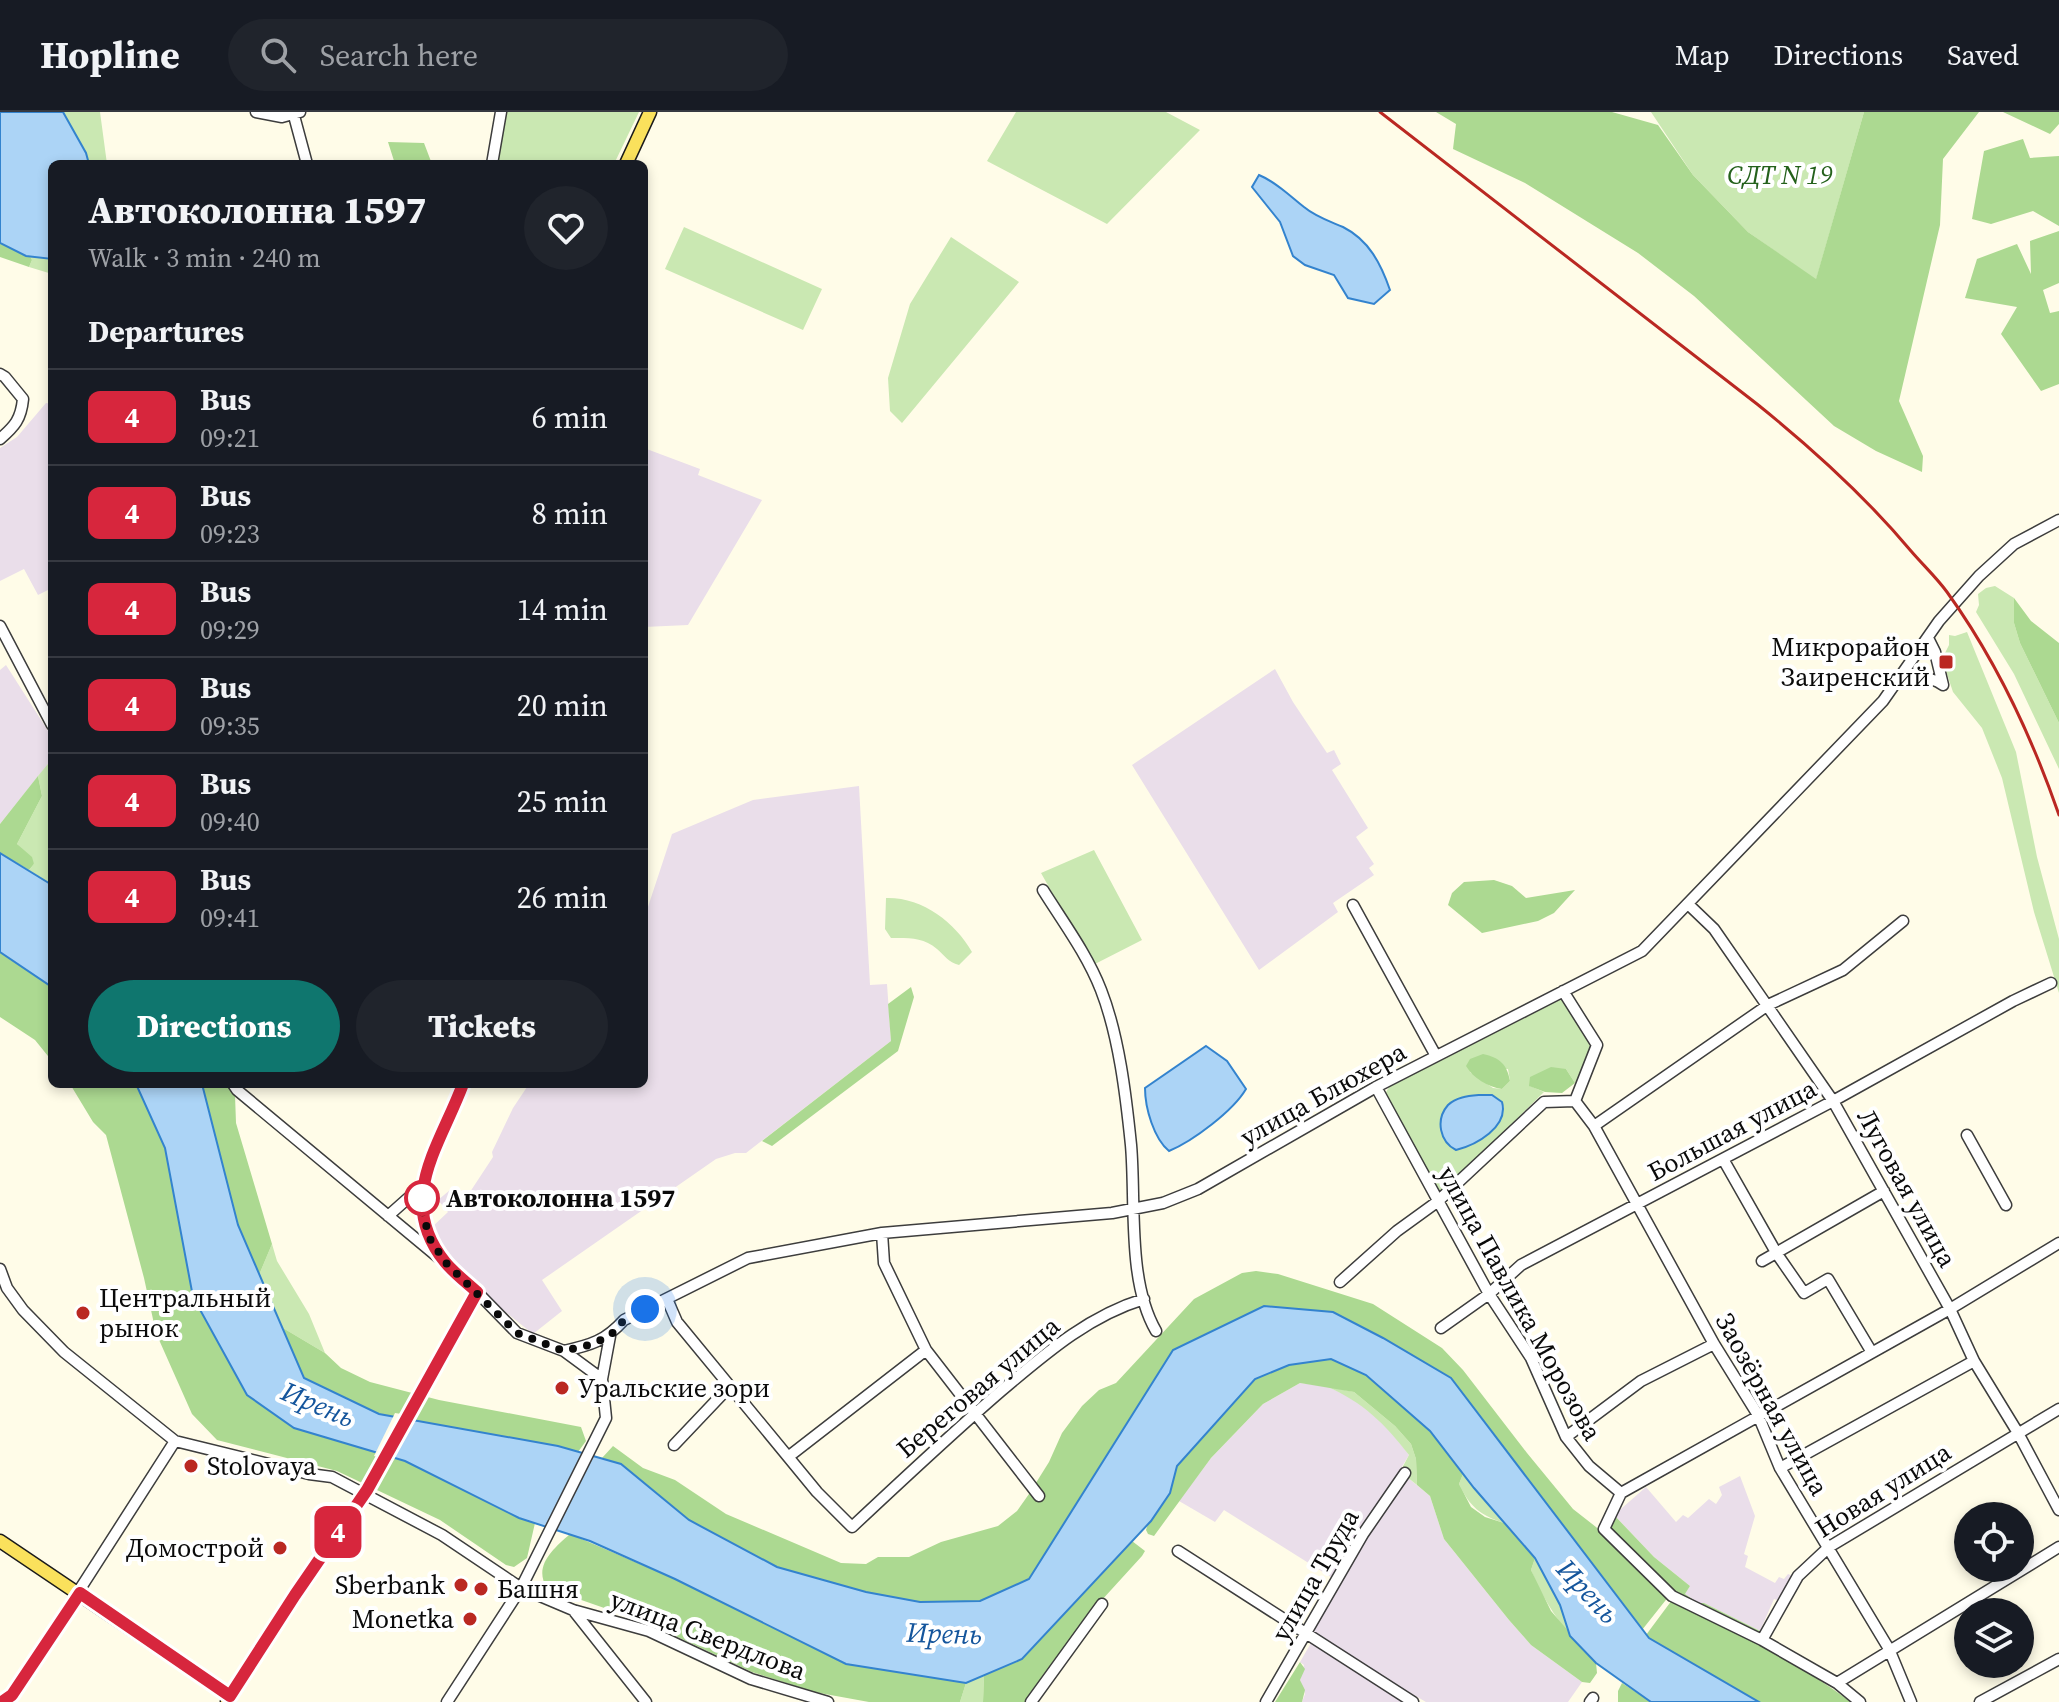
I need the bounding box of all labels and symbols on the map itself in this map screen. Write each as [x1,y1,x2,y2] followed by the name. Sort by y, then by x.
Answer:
[1727,157,1833,193] park label: СДТ N 19
[1771,629,1930,695] place label: Микрорайон Заиренский
[1937,653,1955,671] marker: Микрорайон Заиренский
[1233,1033,1413,1155] street label: улица Блюхера
[1641,1070,1823,1190] street label: Большая улица
[1849,1102,1966,1274] street label: Луговая улица
[1429,1159,1611,1448] street label: улица Павлика Морозова
[446,1180,675,1216] place label: Автоколонна 1597
[405,1181,439,1215] marker: Автоколонна 1597
[99,1280,271,1346] place label: Центральный рынок
[625,1289,665,1329] your location
[74,1304,92,1322] marker: Центральный рынок
[1707,1306,1838,1503] street label: Заозёрная улица
[889,1307,1068,1466] street label: Береговая улица
[578,1370,770,1406] place label: Уральские зори
[275,1371,360,1436] water label: Ирень
[553,1379,571,1397] marker: Уральские зори
[1808,1434,1958,1546] street label: Новая улица
[207,1448,317,1484] place label: Stolovaya
[182,1457,200,1475] marker: Stolovaya
[1263,1501,1368,1648] street label: улица Труда
[312,1506,364,1558] line badge: 4
[126,1530,264,1566] place label: Домострой
[271,1539,289,1557] marker: Домострой
[1548,1550,1628,1632] water label: Ирень
[335,1567,446,1603] place label: Sberbank
[497,1571,579,1607] place label: Башня
[452,1576,470,1594] marker: Sberbank
[472,1580,490,1598] marker: Башня
[605,1581,812,1689] street label: улица Свердлова
[352,1601,455,1637] place label: Monetka
[461,1610,479,1628] marker: Monetka
[905,1613,983,1653] water label: Ирень

